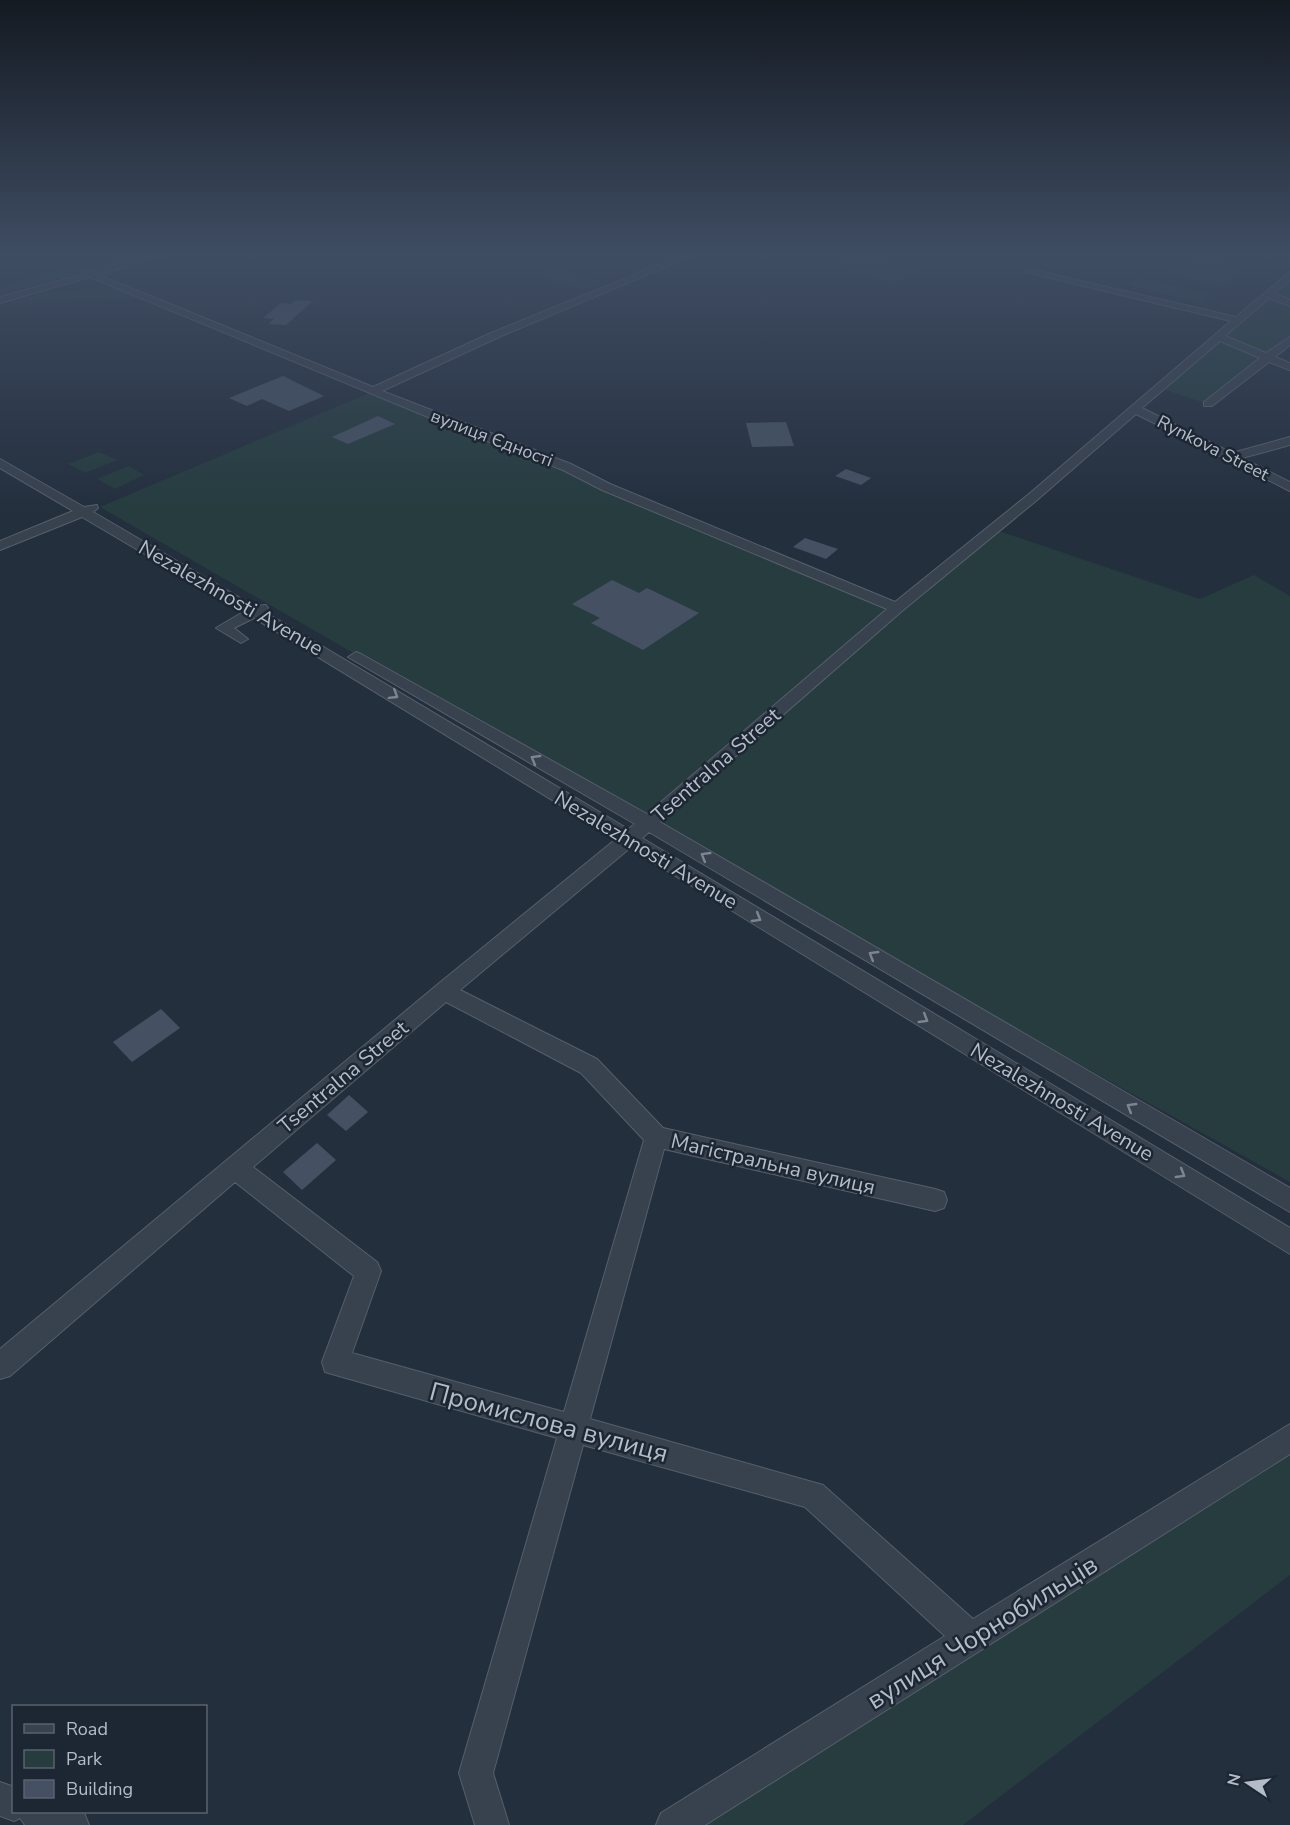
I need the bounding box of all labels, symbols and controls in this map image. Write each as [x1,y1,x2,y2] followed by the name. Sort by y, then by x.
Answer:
[427,404,557,472] street label: вулиця Єдності
[1153,409,1274,487] street label: Rynkova Street
[134,534,328,662] street label: Nezalezhnosti Avenue
[388,688,398,700] one-way arrow
[646,701,787,829] street label: Tsentralna Street
[531,754,542,766] one-way arrow
[549,784,743,916] street label: Nezalezhnosti Avenue
[701,851,711,863] one-way arrow
[751,911,761,922] one-way arrow
[869,950,879,962] one-way arrow
[918,1011,928,1023] one-way arrow
[272,1014,415,1140] street label: Tsentralna Street
[965,1036,1159,1168] street label: Nezalezhnosti Avenue
[1127,1103,1137,1114] one-way arrow
[668,1127,878,1201] street label: Магістральна вулиця
[1175,1167,1185,1179] one-way arrow
[426,1374,672,1471] street label: Промислова вулиця
[860,1547,1104,1718] street label: вулиця Чорнобильців
[12,1705,207,1813] legend
[66,1717,108,1741] text: Road
[66,1747,103,1771] text: Park
[1218,1753,1278,1813] north arrow
[1222,1772,1246,1788] text: N
[66,1777,133,1801] text: Building

